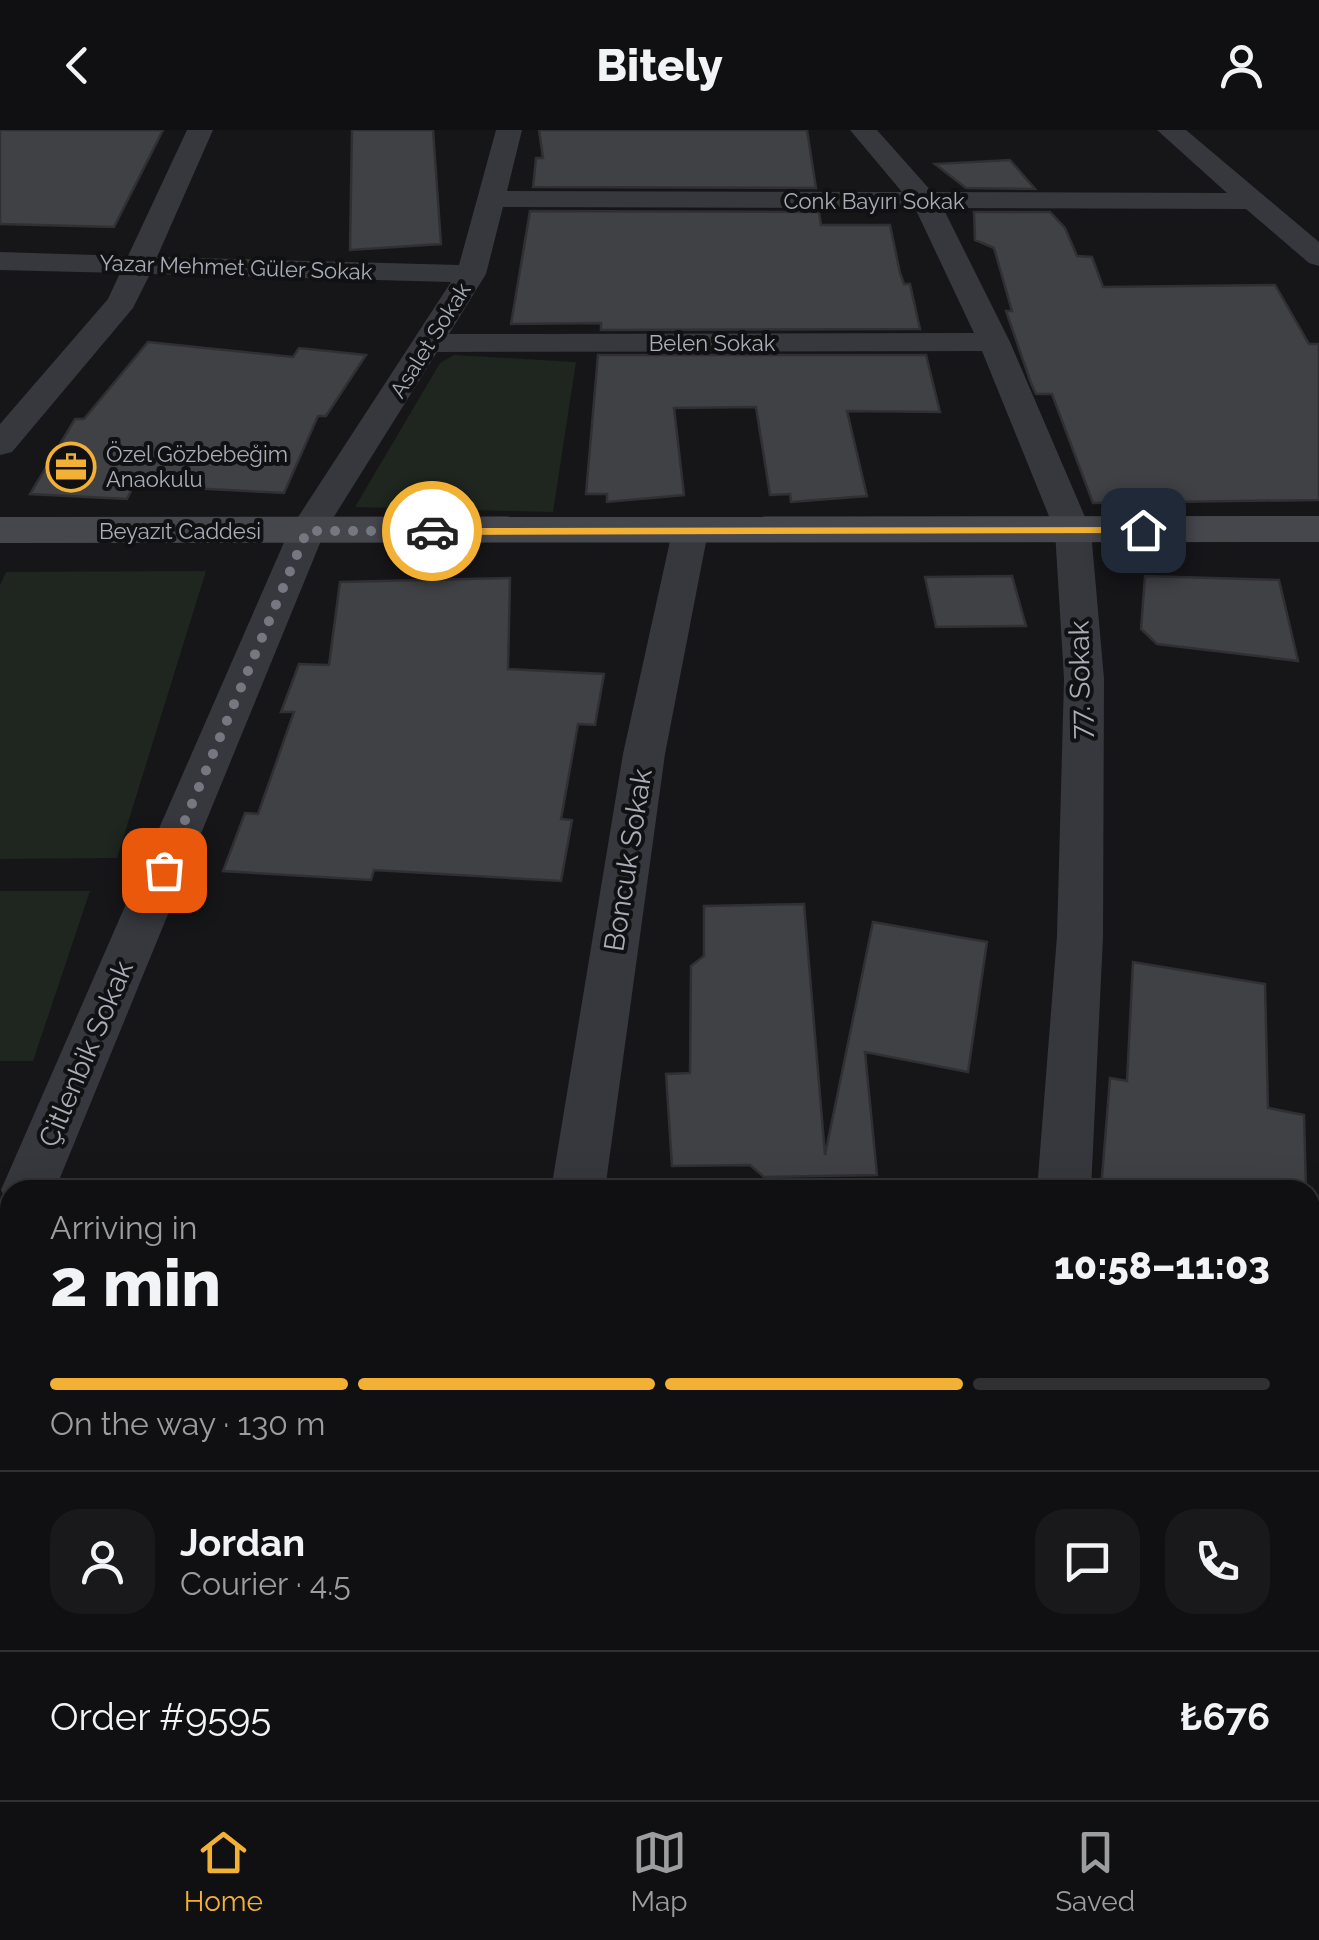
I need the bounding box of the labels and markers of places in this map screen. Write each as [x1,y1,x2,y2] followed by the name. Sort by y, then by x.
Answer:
[45,441,97,493] office icon: Özel Gözbebeğim Anaokulu
[106,441,288,492] place label: Özel Gözbebeğim Anaokulu
[1101,488,1186,573] pin
[122,828,207,913] pin

